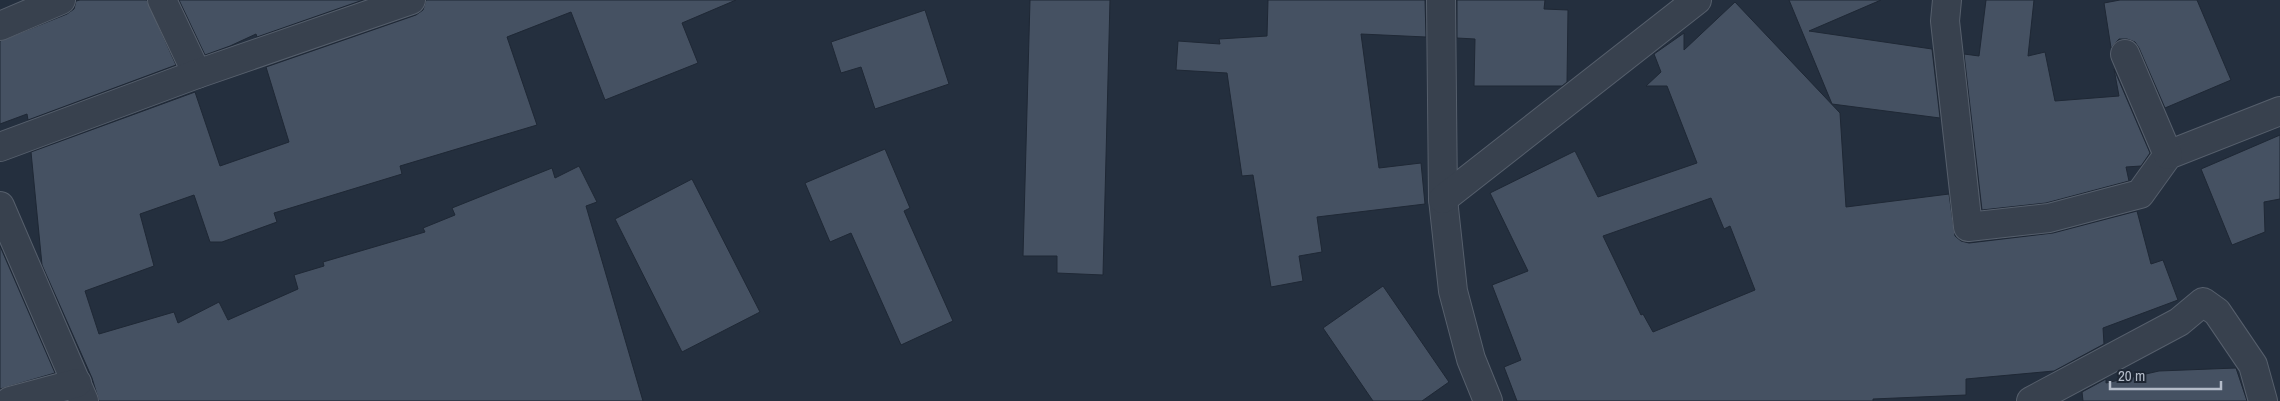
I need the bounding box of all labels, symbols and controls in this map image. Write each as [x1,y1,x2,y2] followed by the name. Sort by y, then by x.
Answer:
[2110,358,2221,390] scale bar
[2118,365,2145,386] text: 20 m

